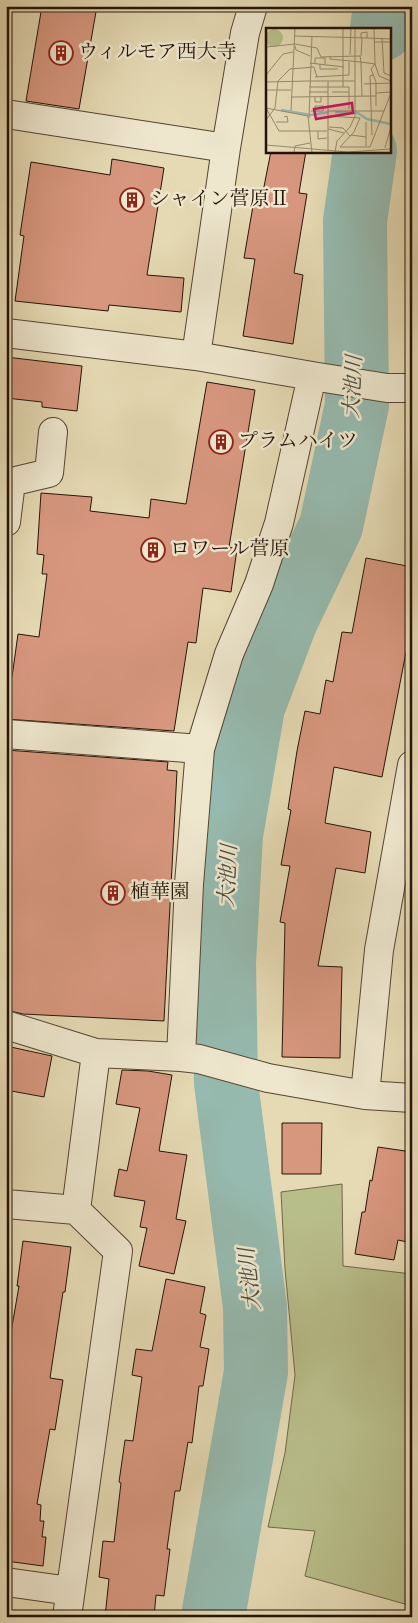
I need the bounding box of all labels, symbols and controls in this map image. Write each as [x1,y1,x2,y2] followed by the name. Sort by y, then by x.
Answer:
[266,28,390,152] inset map
[48,40,74,66] building icon: ウィルモア西大寺
[78,41,237,63] place label: ウィルモア西大寺
[119,187,145,213] building icon: シャイン菅原Ⅱ
[150,188,290,210] place label: シャイン菅原Ⅱ
[340,353,366,419] water label: 大池川
[208,429,234,455] building icon: プラムハイツ
[238,431,358,452] place label: プラムハイツ
[140,537,166,563] building icon: ロワール菅原
[170,538,290,560] place label: ロワール菅原
[215,842,241,908] water label: 大池川
[100,880,126,906] building icon: 植華園
[130,881,190,903] place label: 植華園
[235,1245,265,1312] water label: 大池川

